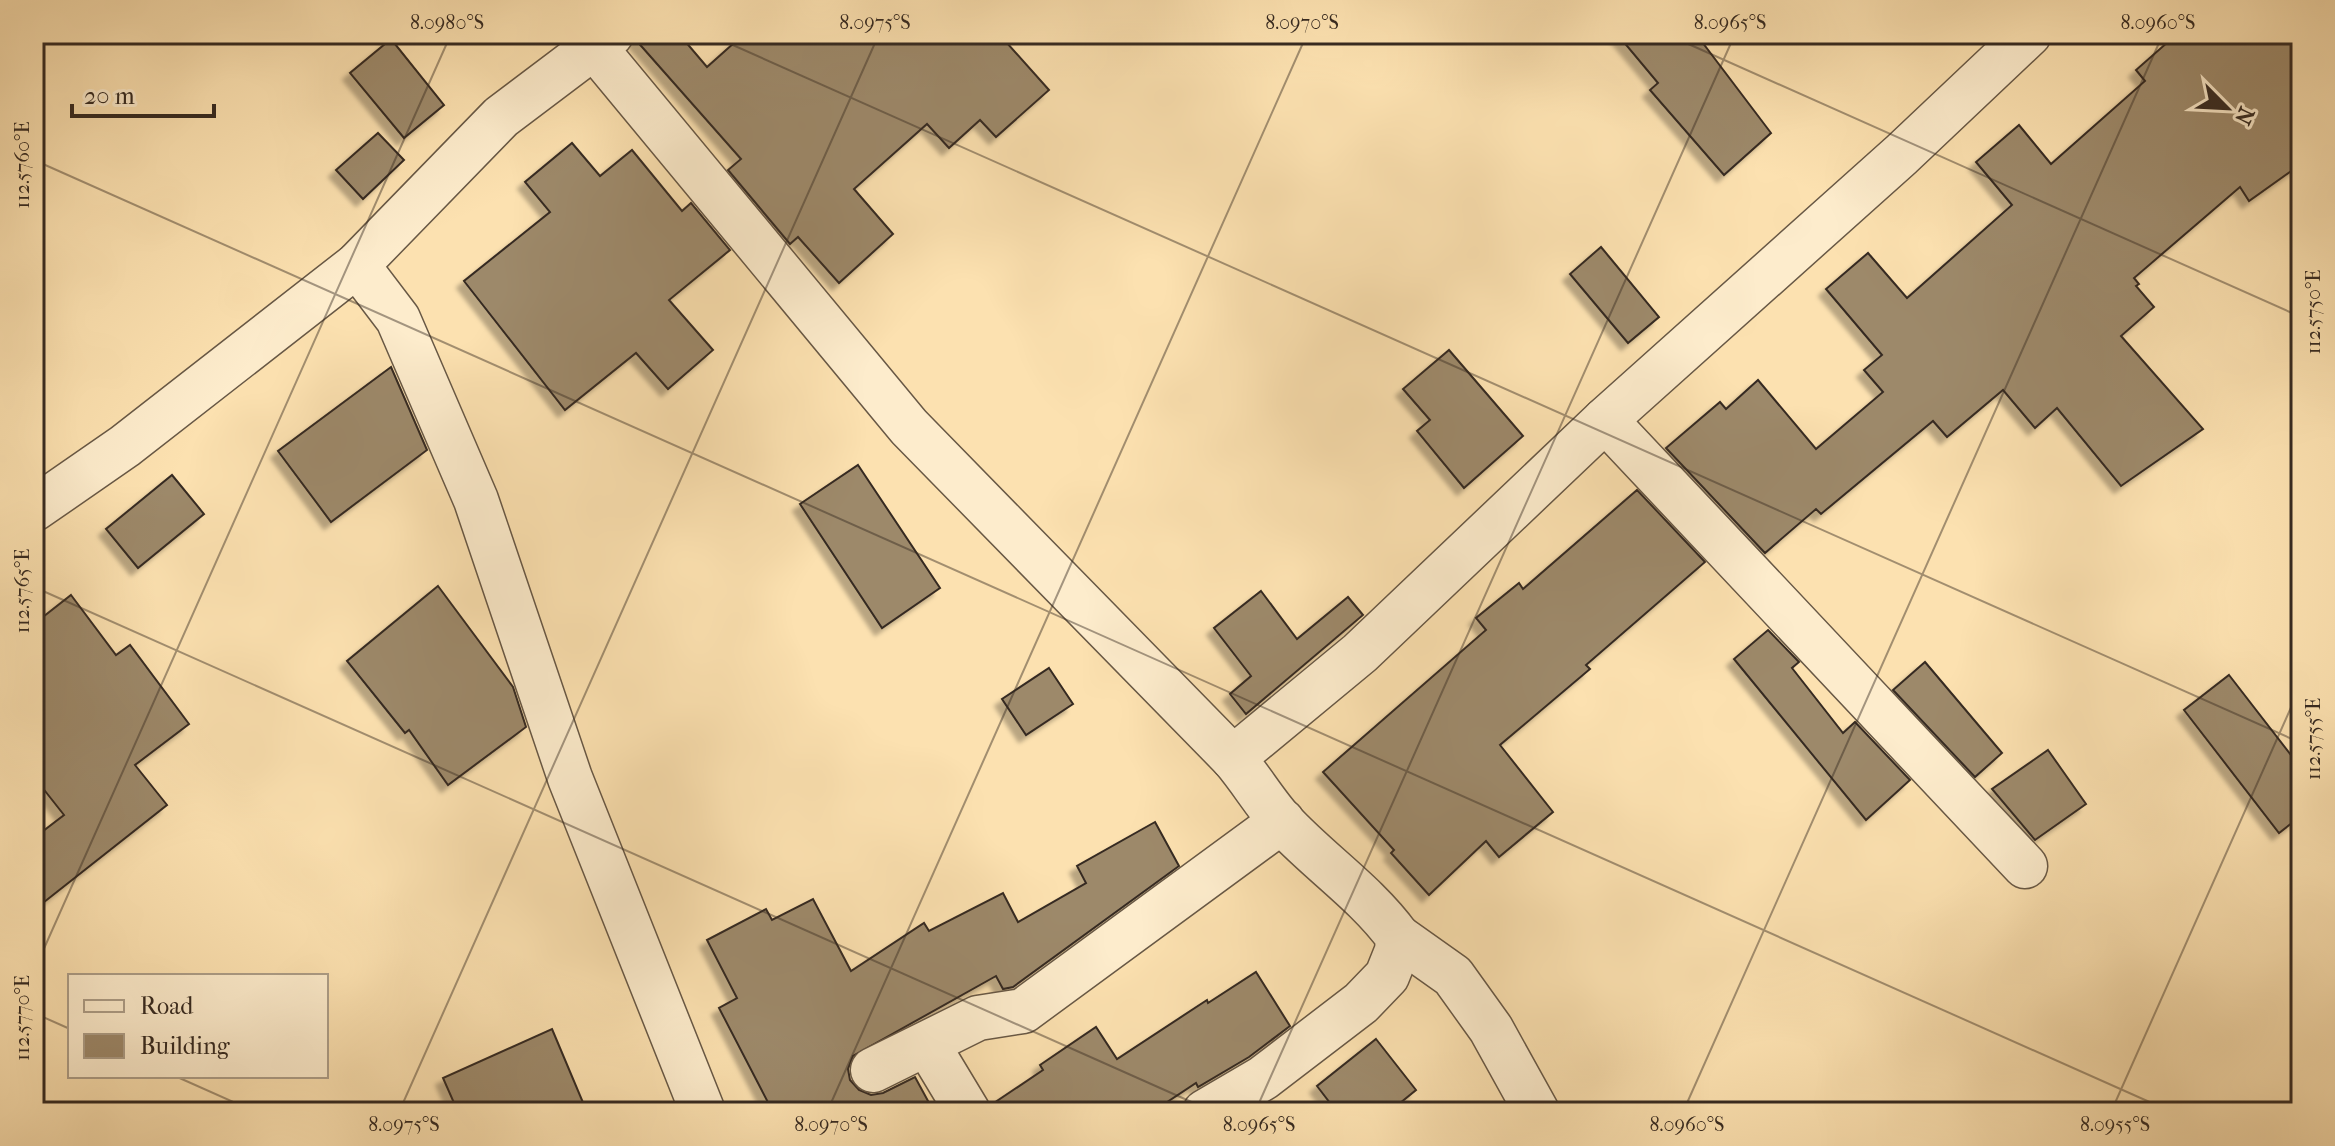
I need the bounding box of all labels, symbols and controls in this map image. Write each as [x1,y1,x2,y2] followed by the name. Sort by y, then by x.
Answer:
[410,11,484,34] text: 8.0980°S
[839,11,911,34] text: 8.0975°S
[1265,11,1339,34] text: 8.0970°S
[1694,11,1766,34] text: 8.0965°S
[2121,11,2195,34] text: 8.0960°S
[72,68,214,118] scale bar
[2187,68,2267,148] north arrow
[84,82,135,110] text: 20 m
[2229,103,2260,129] text: N
[11,121,34,209] text: 112.5760°E
[2302,269,2325,355] text: 112.5750°E
[11,549,34,633] text: 112.5765°E
[2302,698,2325,780] text: 112.5755°E
[68,974,328,1078] legend
[11,975,34,1061] text: 112.5770°E
[140,992,194,1020] text: Road
[140,1032,231,1060] text: Building
[368,1113,440,1136] text: 8.0975°S
[794,1113,868,1136] text: 8.0970°S
[1223,1113,1295,1136] text: 8.0965°S
[1650,1113,1724,1136] text: 8.0960°S
[2080,1113,2150,1136] text: 8.0955°S

